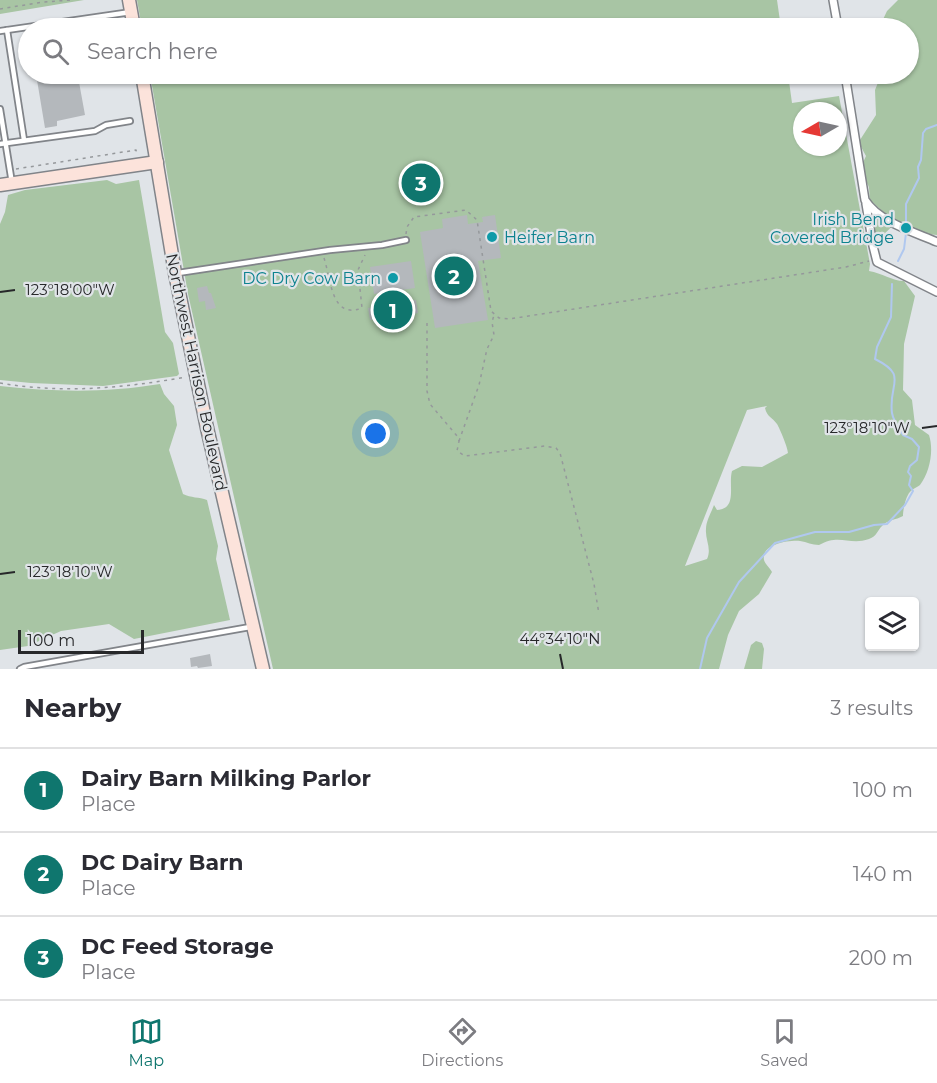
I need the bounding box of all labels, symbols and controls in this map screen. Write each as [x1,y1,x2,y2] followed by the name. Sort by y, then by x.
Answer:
[18,18,919,84] search box
[39,35,72,68] icon: search
[87,38,218,65] text: Search here
[793,102,847,156] north arrow
[402,160,440,206] pin: 3
[770,210,894,247] place label: Irish Bend Covered Bridge
[899,221,913,235] marker: Irish Bend Covered Bridge
[504,228,595,247] place label: Heifer Barn
[485,230,499,244] marker: Heifer Barn
[162,252,231,493] street label: Northwest Harrison Boulevard
[434,254,474,298] pin: 2
[242,269,381,288] place label: DC Dry Cow Barn
[386,271,400,285] marker: DC Dry Cow Barn
[25,280,115,299] text: 123°18'00"W
[374,288,412,332] pin: 1
[824,418,910,437] text: 123°18'10"W
[361,419,390,448] your location
[27,562,113,581] text: 123°18'10"W
[865,597,919,651] map controls
[865,597,919,651] button: layers
[18,627,144,654] scale bar
[520,629,600,648] text: 44°34'10"N
[27,631,75,650] text: 100 m
[24,692,121,724] text: Nearby
[830,696,913,720] text: 3 results
[81,765,371,792] text: Dairy Barn Milking Parlor
[40,778,47,802] text: 1
[853,778,913,802] text: 100 m
[81,792,136,816] text: Place
[81,849,244,876] text: DC Dairy Barn
[38,862,49,886] text: 2
[853,862,913,886] text: 140 m
[81,876,136,900] text: Place
[81,933,274,960] text: DC Feed Storage
[38,946,49,970] text: 3
[849,946,913,970] text: 200 m
[81,960,136,984] text: Place
[129,1015,164,1070] tab: Map
[421,1015,503,1070] tab: Directions
[760,1015,808,1070] tab: Saved

